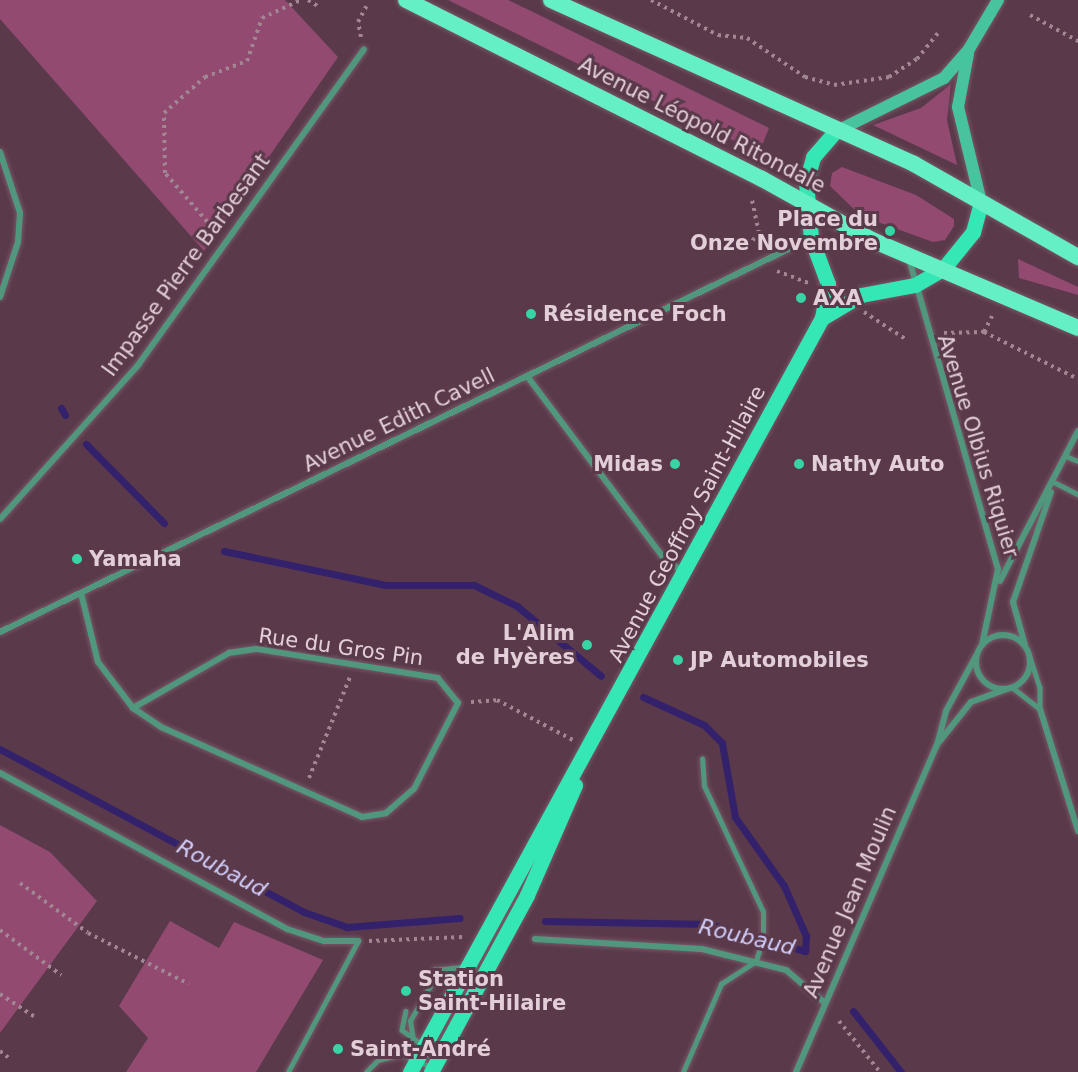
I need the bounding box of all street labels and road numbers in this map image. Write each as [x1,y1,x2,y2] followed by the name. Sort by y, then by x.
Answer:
[574,52,830,198] street label: Avenue Léopold Ritondale
[97,149,275,381] street label: Impasse Pierre Barbesant
[932,332,1024,560] street label: Avenue Olbius Riquier
[299,363,499,477] street label: Avenue Edith Cavell
[603,381,771,667] street label: Avenue Geoffroy Saint-Hilaire
[257,623,425,671] street label: Rue du Gros Pin
[798,802,902,1002] street label: Avenue Jean Moulin

